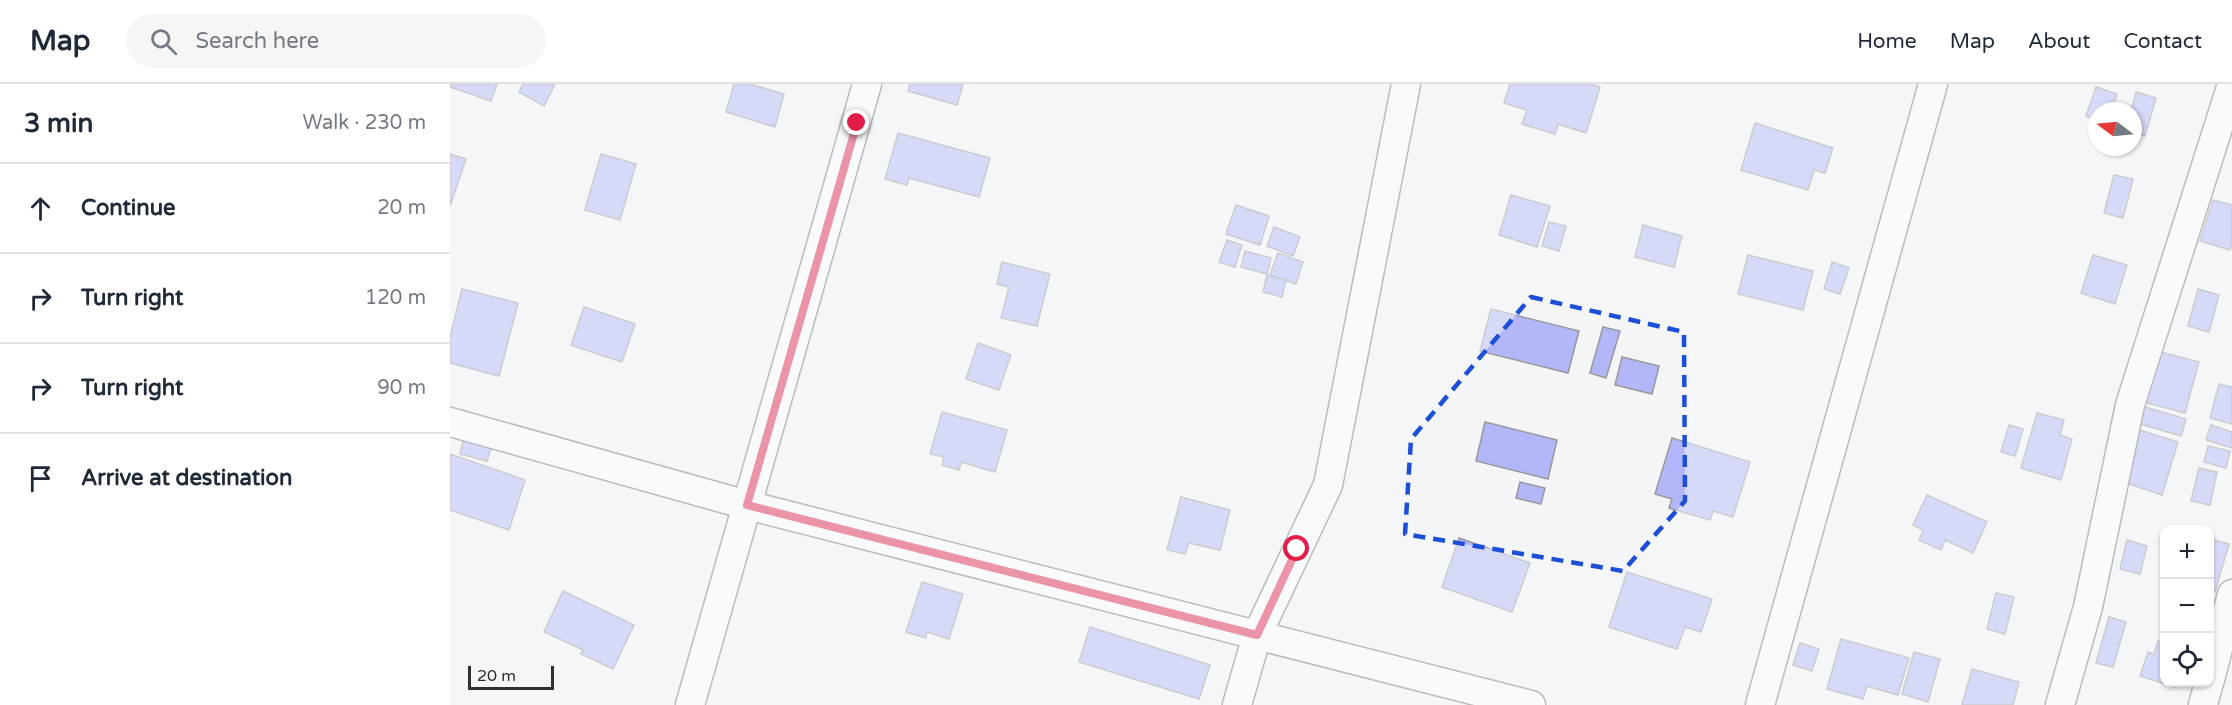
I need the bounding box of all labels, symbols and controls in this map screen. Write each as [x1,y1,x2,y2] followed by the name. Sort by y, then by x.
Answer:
[126,14,546,68] search box
[30,24,90,58] text: Map
[147,25,180,58] icon: search
[195,28,319,54] text: Search here
[1857,29,1917,54] text: Home
[1950,29,1995,54] text: Map
[2028,29,2090,54] text: About
[2123,29,2202,54] text: Contact
[2088,102,2142,156] north arrow
[24,108,93,139] text: 3 min
[843,109,869,135] route end
[303,111,426,135] text: Walk · 230 m
[24,192,57,225] icon: ahead
[81,195,176,221] text: Continue
[377,196,426,220] text: 20 m
[24,282,57,315] icon: right
[81,285,183,311] text: Turn right
[365,286,426,310] text: 120 m
[24,372,57,405] icon: right
[81,375,183,401] text: Turn right
[377,376,426,400] text: 90 m
[24,462,57,495] icon: arrive
[81,465,292,491] text: Arrive at destination
[2160,525,2214,687] map controls
[2160,525,2214,579] button: +
[1283,535,1309,561] route start
[2160,579,2214,633] button: −
[2160,633,2214,687] button: locate
[468,663,554,690] scale bar
[477,666,516,686] text: 20 m

